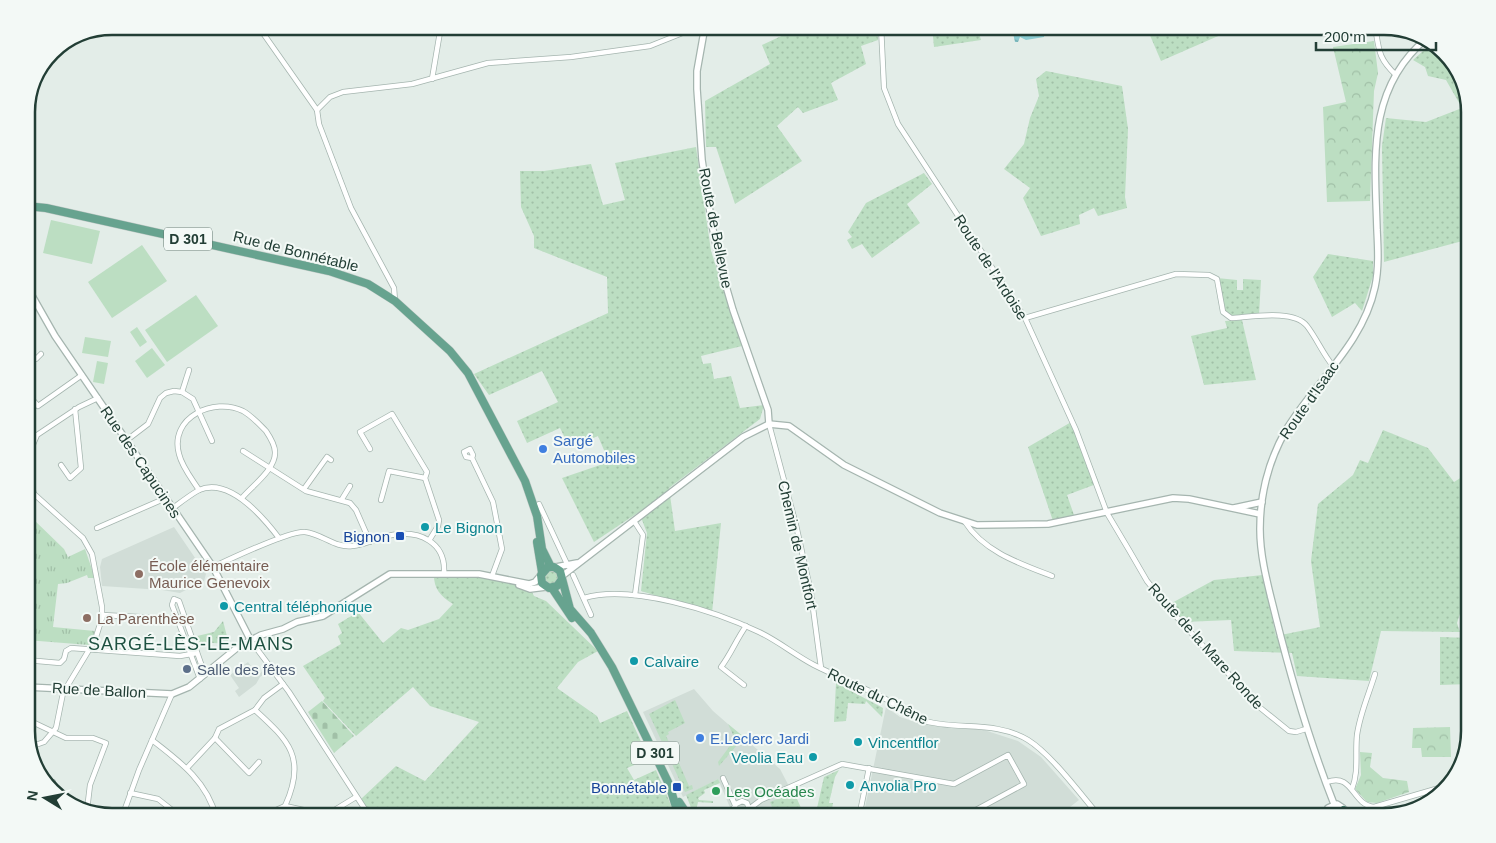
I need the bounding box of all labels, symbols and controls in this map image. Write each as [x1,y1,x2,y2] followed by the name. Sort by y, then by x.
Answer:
[1316,20,1436,52] scale bar
[1324,28,1366,45] text: 200 m
[696,166,736,290] street label: Route de Bellevue
[951,211,1031,323] street label: Route de l'Ardoise
[232,227,360,275] street label: Rue de Bonnétable
[164,228,212,250] road number: D 301
[1276,357,1342,442] street label: Route d'Isaac
[97,403,185,521] street label: Rue des Capucines
[553,432,636,466] place label: Sargé Automobiles
[537,443,549,455] marker: Sargé Automobiles
[775,479,821,612] street label: Chemin de Montfort
[435,519,503,536] place label: Le Bignon
[419,521,431,533] marker: Le Bignon
[343,528,390,545] place label: Bignon
[394,530,406,542] marker: Bignon
[149,557,270,591] place label: École élémentaire Maurice Genevoix
[133,568,145,580] marker: École élémentaire Maurice Genevoix
[1145,580,1267,712] street label: Route de la Mare Ronde
[234,598,372,615] place label: Central téléphonique
[218,600,230,612] marker: Central téléphonique
[97,610,195,627] place label: La Parenthèse
[81,612,93,624] marker: La Parenthèse
[88,634,294,654] district label: SARGÉ-LÈS-LE-MANS
[644,653,699,670] place label: Calvaire
[628,655,640,667] marker: Calvaire
[197,661,295,678] place label: Salle des fêtes
[181,663,193,675] marker: Salle des fêtes
[825,664,931,728] street label: Route du Chêne
[52,679,146,701] street label: Rue de Ballon
[710,730,809,747] place label: E.Leclerc Jardi
[694,732,706,744] marker: E.Leclerc Jardi
[868,734,939,751] place label: Vincentflor
[852,736,864,748] marker: Vincentflor
[631,741,679,764] road number: D 301
[731,749,803,766] place label: Veolia Eau
[807,751,819,763] marker: Veolia Eau
[20,773,70,823] north arrow
[860,777,937,794] place label: Anvolia Pro
[591,779,667,796] place label: Bonnétable
[844,779,856,791] marker: Anvolia Pro
[671,781,683,793] marker: Bonnétable
[726,783,814,800] place label: Les Océades
[710,785,722,797] marker: Les Océades
[23,789,41,802] text: N

